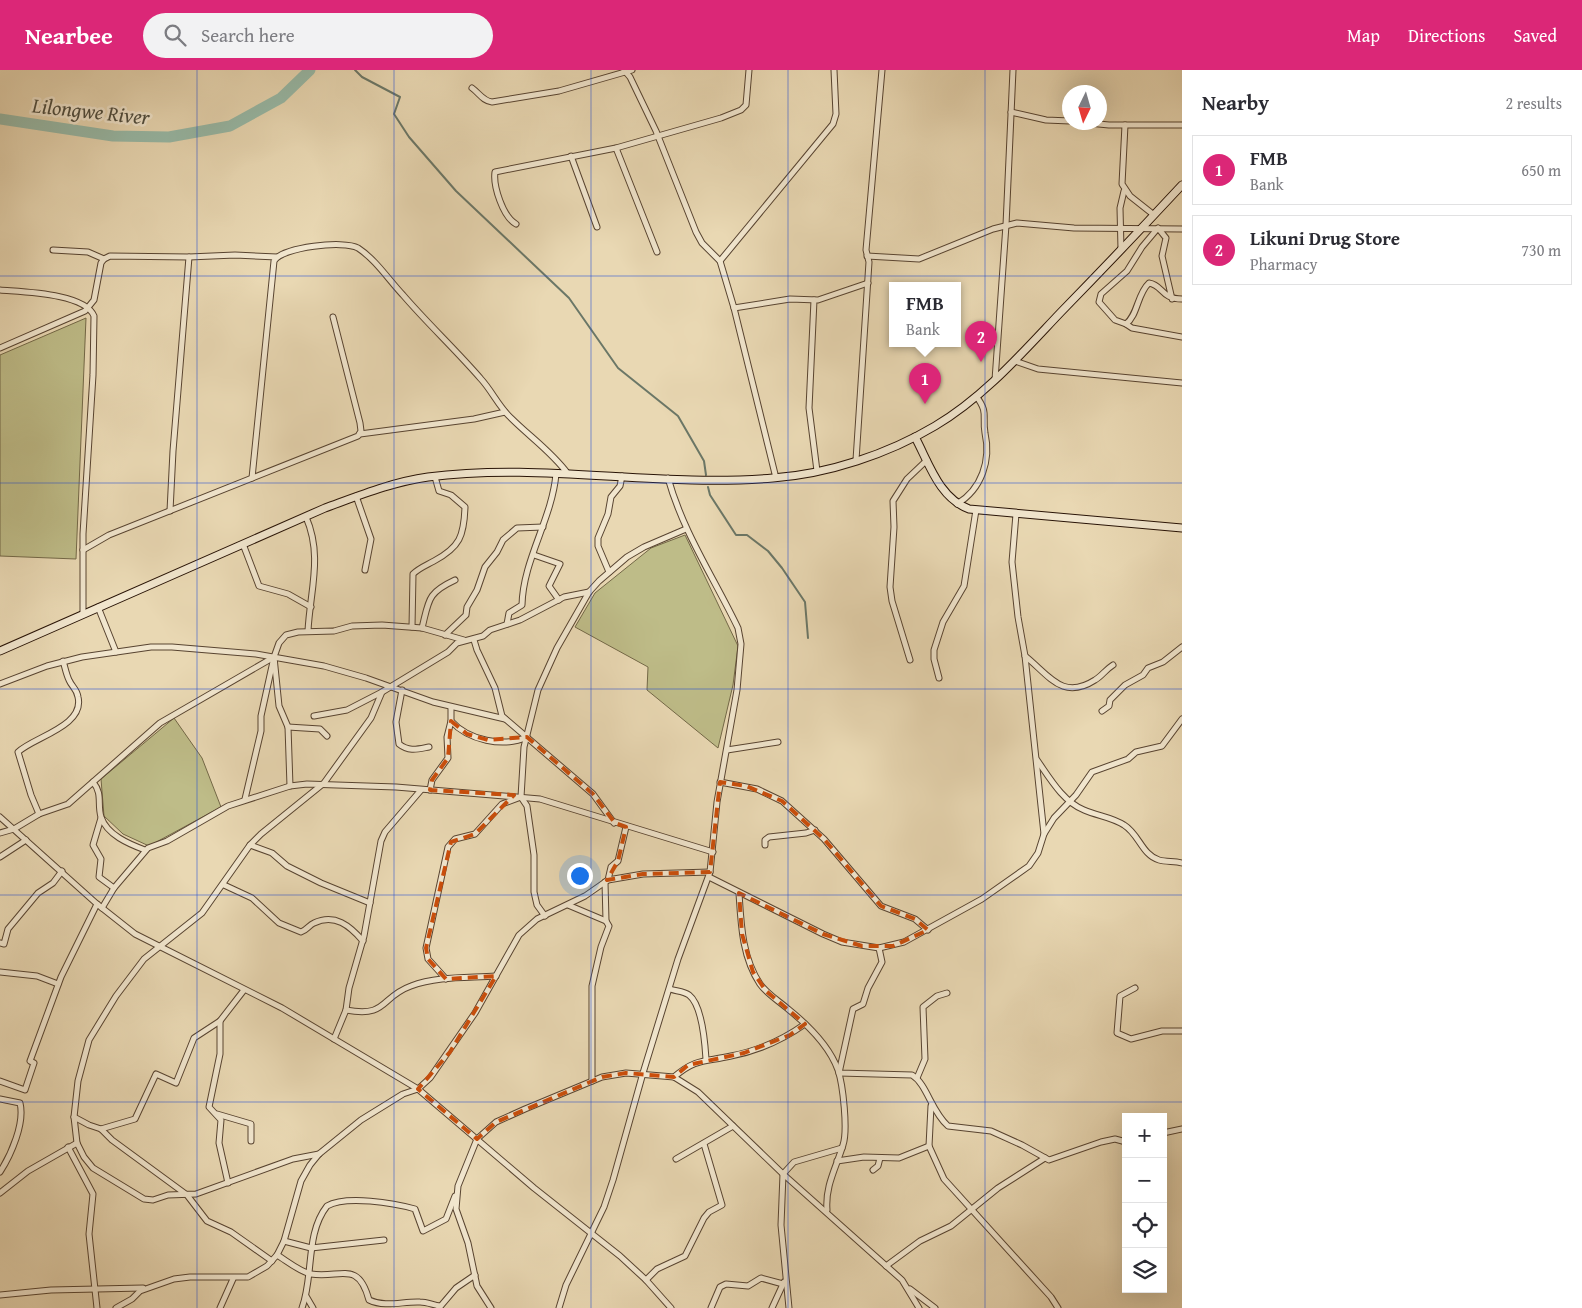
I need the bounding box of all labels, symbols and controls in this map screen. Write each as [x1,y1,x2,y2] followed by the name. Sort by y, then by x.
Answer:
[143,13,493,58] search box
[25,18,113,53] text: Nearbee
[161,21,189,49] icon: search
[201,21,295,49] text: Search here
[1347,22,1380,49] text: Map
[1408,22,1485,49] text: Directions
[1513,22,1557,49] text: Saved
[1062,85,1107,130] north arrow
[1202,87,1269,118] text: Nearby
[30,89,152,133] water label: Lilongwe River
[1505,91,1562,115] text: 2 results
[1250,144,1288,172] text: FMB
[1215,158,1223,182] text: 1
[1521,158,1561,182] text: 650 m
[1250,172,1284,196] text: Bank
[1250,224,1400,252] text: Likuni Drug Store
[1215,238,1223,262] text: 2
[1521,238,1561,262] text: 730 m
[1250,252,1317,276] text: Pharmacy
[889,282,961,347] popup
[906,289,944,317] text: FMB
[906,317,940,341] text: Bank
[965,321,997,362] pin: 2
[909,363,941,404] pin: 1
[567,863,593,889] your location
[1122,1113,1167,1293] map controls
[1122,1113,1167,1158] button: +
[1122,1158,1167,1203] button: −
[1122,1203,1167,1248] button: locate
[1122,1248,1167,1293] button: layers

